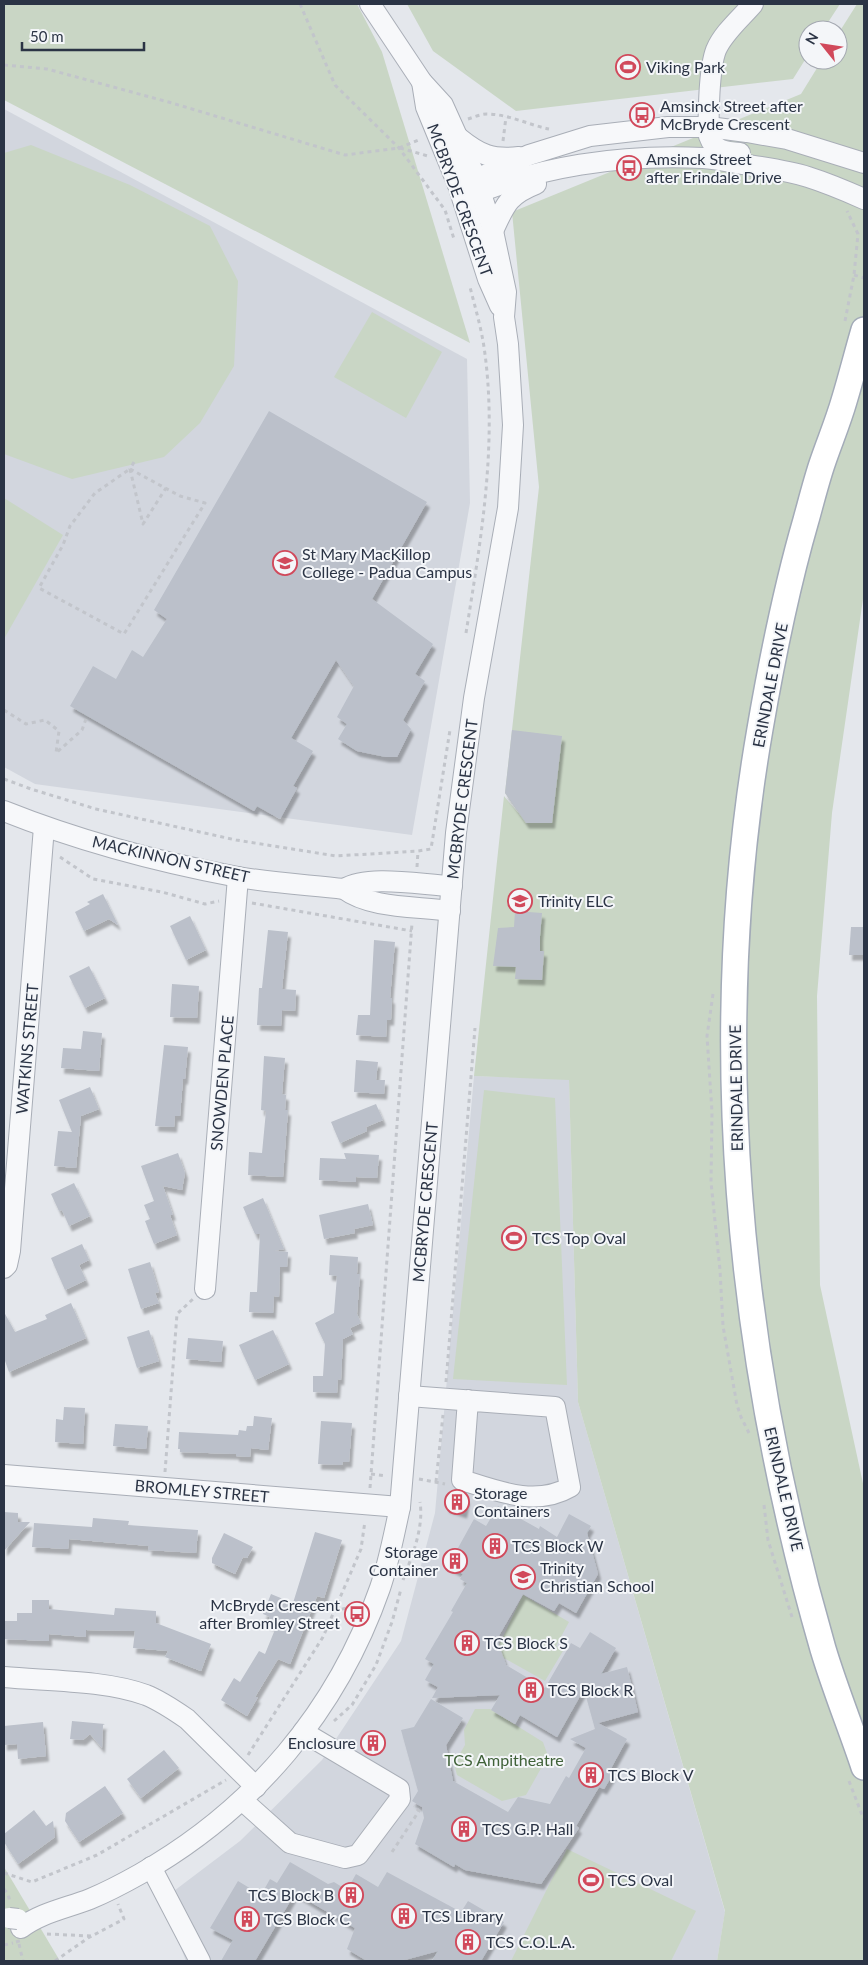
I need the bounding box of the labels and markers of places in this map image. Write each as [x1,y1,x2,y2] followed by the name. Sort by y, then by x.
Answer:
[615,54,641,80] sports icon: Viking Park
[646,57,726,76] place label: Viking Park
[660,96,803,133] place label: Amsinck Street after McBryde Crescent
[629,102,655,128] bus stop icon: Amsinck Street after McBryde Crescent
[646,149,782,186] place label: Amsinck Street after Erindale Drive
[616,155,642,181] bus stop icon: Amsinck Street after Erindale Drive
[302,544,472,581] place label: St Mary MacKillop College - Padua Campus
[272,550,298,576] school or university icon: St Mary MacKillop College - Padua Campus
[507,888,533,914] school or university icon: Trinity ELC
[538,891,614,910] place label: Trinity ELC
[501,1225,527,1251] sports icon: TCS Top Oval
[532,1228,626,1247] place label: TCS Top Oval
[474,1483,550,1520] place label: Storage Containers
[444,1489,470,1515] building icon: Storage Containers
[482,1533,508,1559] building icon: TCS Block W
[512,1536,604,1555] place label: TCS Block W
[369,1542,438,1579] place label: Storage Container
[442,1548,468,1574] building icon: Storage Container
[540,1558,654,1595] place label: Trinity Christian School
[510,1564,536,1590] school or university icon: Trinity Christian School
[199,1595,340,1632] place label: McBryde Crescent after Bromley Street
[344,1601,370,1627] bus stop icon: McBryde Crescent after Bromley Street
[454,1630,480,1656] building icon: TCS Block S
[484,1633,568,1652] place label: TCS Block S
[518,1677,544,1703] building icon: TCS Block R
[548,1680,633,1699] place label: TCS Block R
[360,1730,386,1756] building icon: Enclosure
[288,1733,356,1752] place label: Enclosure
[578,1762,604,1788] building icon: TCS Block V
[608,1765,694,1784] place label: TCS Block V
[451,1816,477,1842] building icon: TCS G.P. Hall
[482,1819,573,1838] place label: TCS G.P. Hall
[578,1867,604,1893] sports icon: TCS Oval
[608,1870,673,1889] place label: TCS Oval
[338,1882,364,1908] building icon: TCS Block B
[248,1885,334,1904] place label: TCS Block B
[391,1903,417,1929] building icon: TCS Library
[234,1906,260,1932] building icon: TCS Block C
[422,1906,504,1925] place label: TCS Library
[264,1909,350,1928] place label: TCS Block C
[455,1929,481,1955] building icon: TCS C.O.L.A.
[486,1932,575,1951] place label: TCS C.O.L.A.

